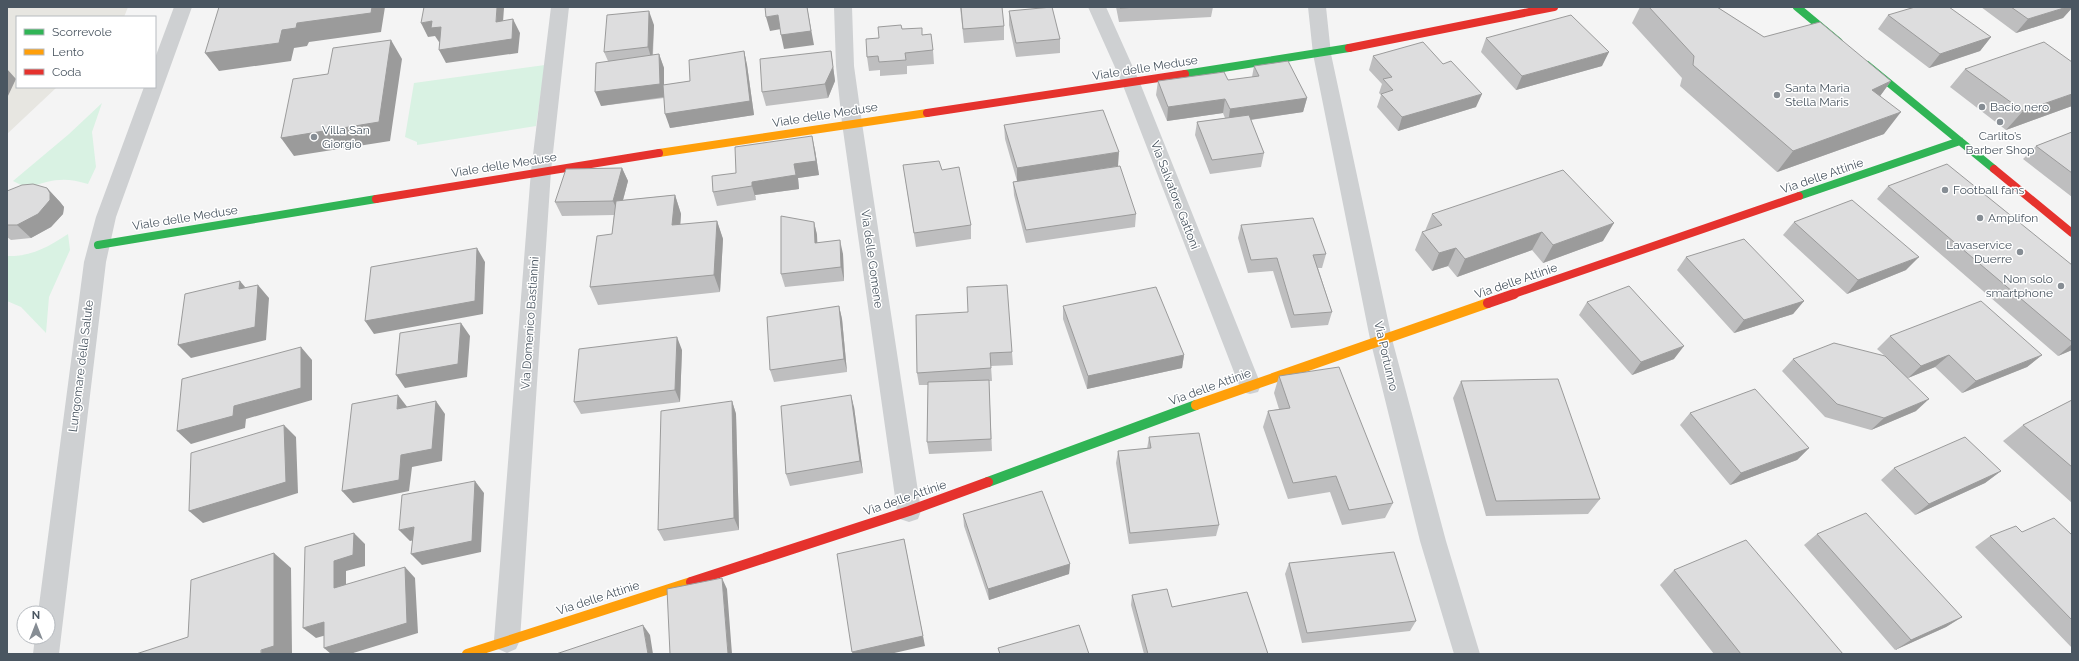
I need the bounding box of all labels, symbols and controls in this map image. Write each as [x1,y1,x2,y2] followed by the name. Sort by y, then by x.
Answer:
[16,16,156,88] legend
[52,25,112,39] text: Scorrevole
[52,45,84,59] text: Lento
[1091,53,1199,83] street label: Viale delle Meduse
[52,65,81,79] text: Coda
[1785,81,1850,109] place label: Santa Maria Stella Maris
[1772,90,1782,100] marker: Santa Maria Stella Maris
[771,100,879,130] street label: Viale delle Meduse
[1990,100,2049,114] place label: Bacio nero
[1977,102,1987,112] marker: Bacio nero
[1995,117,2005,127] marker: Carlito’s Barber Shop
[322,123,370,151] place label: Villa San Giorgio
[1965,129,2035,157] place label: Carlito’s Barber Shop
[309,132,319,142] marker: Villa San Giorgio
[1148,139,1202,251] street label: Via Salvatore Gattoni
[450,150,558,180] street label: Viale delle Meduse
[1779,155,1865,197] street label: Via delle Attinie
[1953,183,2025,197] place label: Football fans
[1940,185,1950,195] marker: Football fans
[131,203,239,233] street label: Viale delle Meduse
[858,209,886,309] street label: Via delle Gomene
[1988,211,2038,225] place label: Amplifon
[1975,213,1985,223] marker: Amplifon
[1946,238,2012,266] place label: Lavaservice Duerre
[2015,247,2025,257] marker: Lavaservice Duerre
[518,256,542,390] street label: Via Domenico Bastianini
[1473,260,1559,302] street label: Via delle Attinie
[1986,272,2053,300] place label: Non solo smartphone
[2056,281,2066,291] marker: Non solo smartphone
[66,299,96,433] street label: Lungomare della Salute
[1371,320,1401,392] street label: Via Portunno
[1167,366,1253,408] street label: Via delle Attinie
[862,477,948,519] street label: Via delle Attinie
[555,578,641,618] street label: Via delle Attinie
[16,605,56,645] north arrow
[32,609,40,622] text: N

